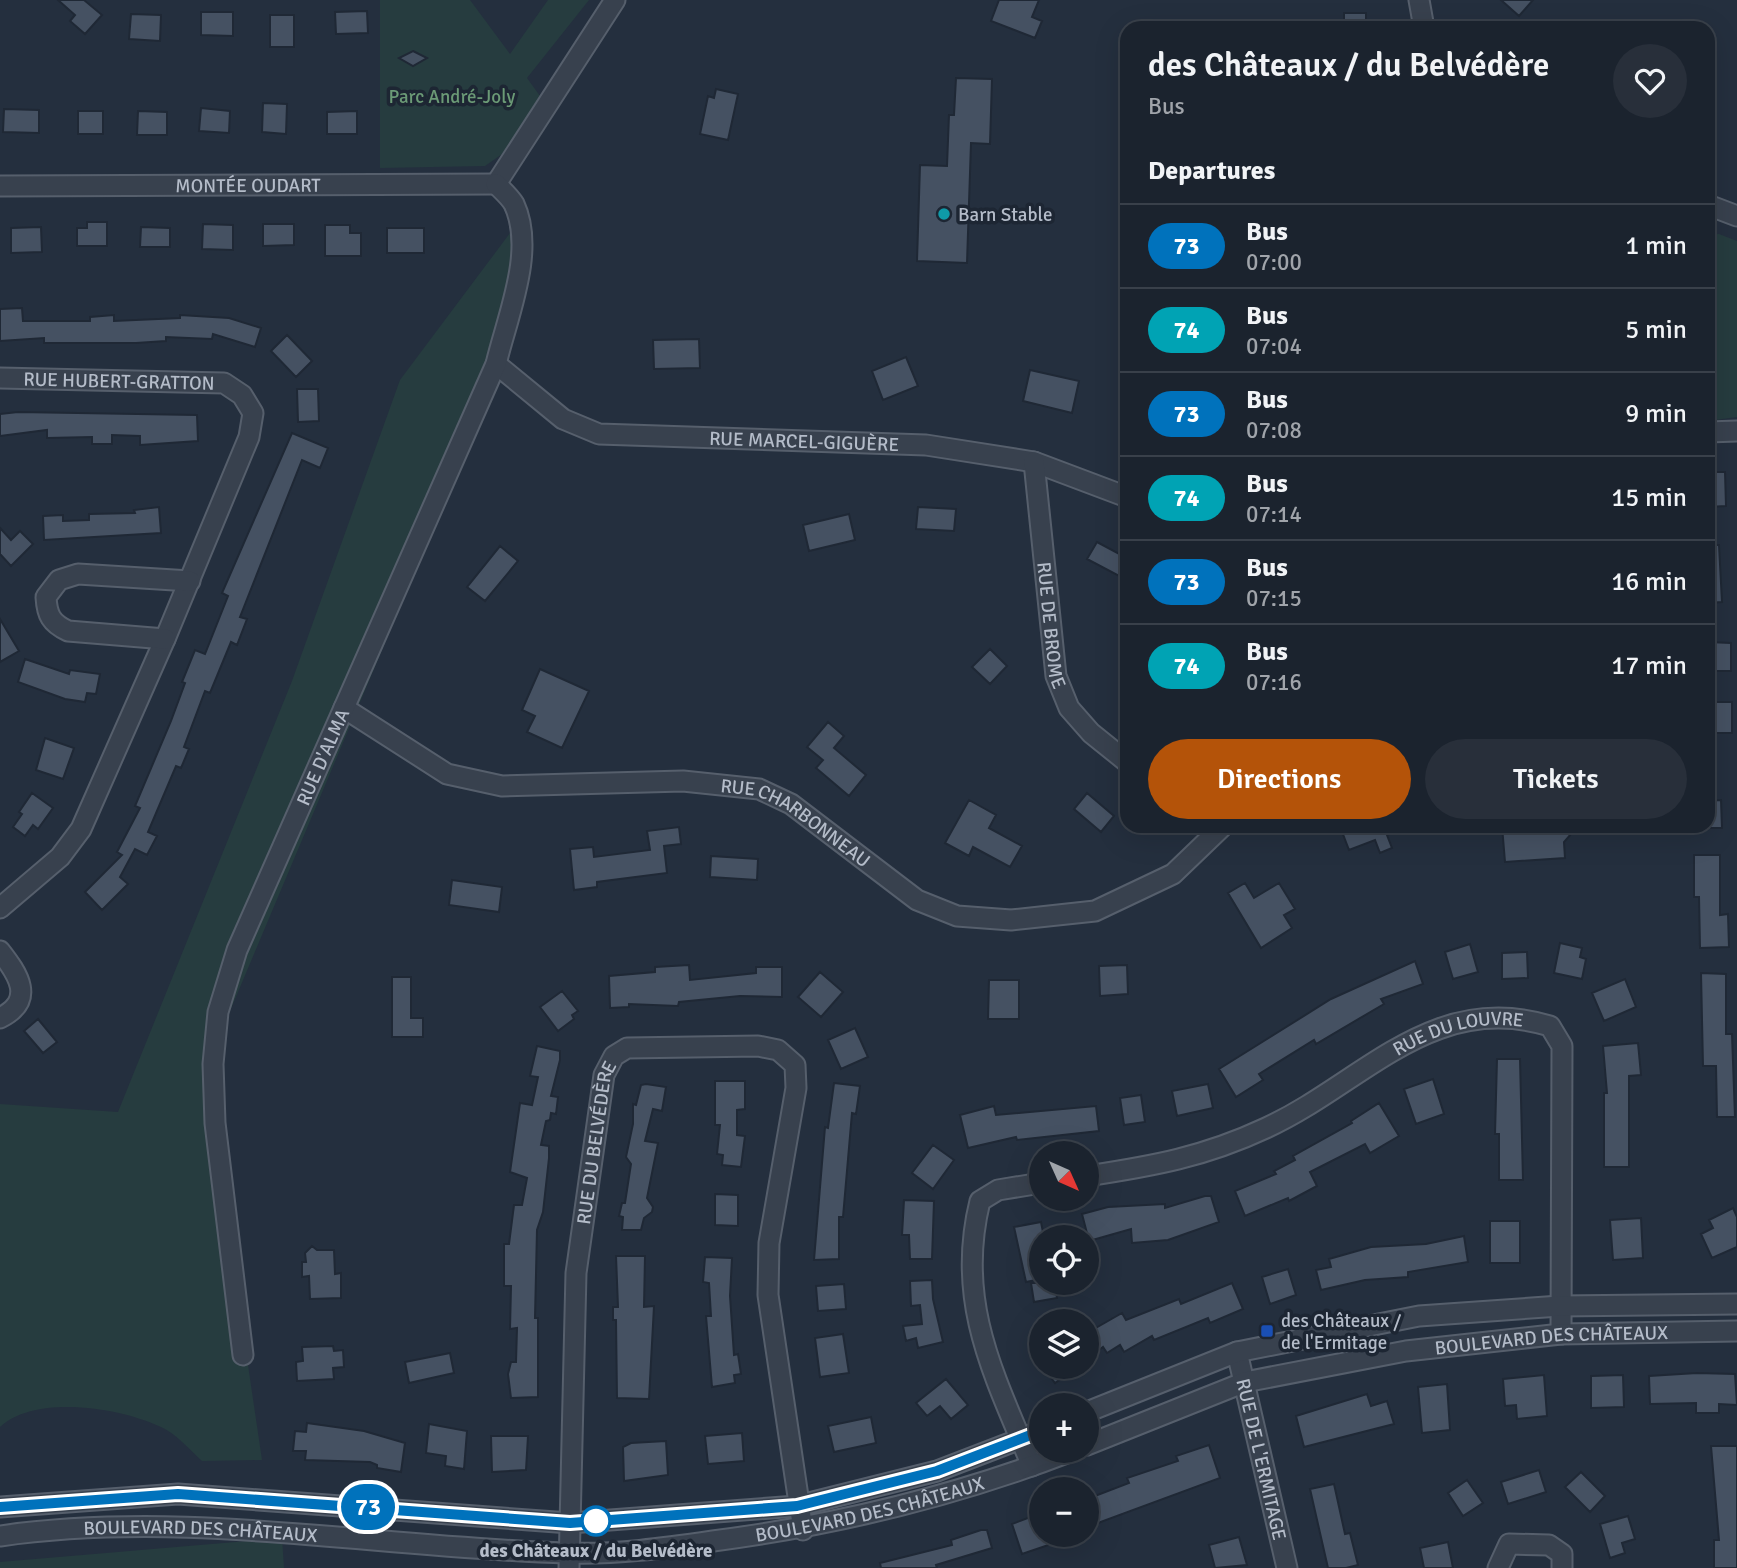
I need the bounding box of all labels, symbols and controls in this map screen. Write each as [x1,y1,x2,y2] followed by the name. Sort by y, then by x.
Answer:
[1613,44,1687,118] button: heart
[1148,45,1549,86] text: des Châteaux / du Belvédère
[389,85,516,109] park label: Parc André-Joly
[1148,92,1185,121] text: Bus
[1148,155,1275,187] text: Departures
[175,174,321,198] street label: MONTÉE OUDART
[958,203,1052,227] place label: Barn Stable
[936,206,952,222] marker: Barn Stable
[1246,216,1288,248] text: Bus
[1625,230,1687,262] text: 1 min
[1174,231,1199,261] text: 73
[1246,248,1302,277] text: 07:00
[1246,300,1288,332] text: Bus
[1625,314,1687,346] text: 5 min
[1174,315,1199,345] text: 74
[1246,332,1302,361] text: 07:04
[23,368,215,396] street label: RUE HUBERT-GRATTON
[1246,384,1288,416] text: Bus
[1625,398,1687,430] text: 9 min
[1174,399,1199,429] text: 73
[1246,416,1302,445] text: 07:08
[709,427,900,457] street label: RUE MARCEL-GIGUÈRE
[1246,468,1288,500] text: Bus
[1611,482,1687,514] text: 15 min
[1174,483,1199,513] text: 74
[1246,500,1302,529] text: 07:14
[1246,552,1288,584] text: Bus
[1031,561,1071,693] street label: RUE DE BROME
[1611,566,1687,598] text: 16 min
[1174,567,1199,597] text: 73
[1246,584,1302,613] text: 07:15
[1246,636,1288,668] text: Bus
[1611,650,1687,682] text: 17 min
[1174,651,1199,681] text: 74
[1246,668,1302,697] text: 07:16
[291,705,355,809] street label: RUE D'ALMA
[1148,739,1411,819] button: Directions
[1425,739,1687,819] button: Tickets
[719,774,875,873] street label: RUE CHARBONNEAU
[1389,1007,1525,1061] street label: RUE DU LOUVRE
[572,1057,622,1226] street label: RUE DU BELVÉDÈRE
[1029,1141,1099,1211] north arrow
[1029,1141,1099,1547] map controls
[1029,1225,1099,1295] button: locate
[1029,1309,1099,1379] button: layers
[1281,1309,1401,1355] place label: des Châteaux / de l'Ermitage
[1433,1321,1668,1361] street label: BOULEVARD DES CHÂTEAUX
[1259,1323,1275,1339] marker: des Châteaux / de l'Ermitage
[1230,1376,1291,1543] street label: RUE DE L'ERMITAGE
[1029,1393,1099,1463] button: +
[754,1472,987,1548] street label: BOULEVARD DES CHÂTEAUX
[1029,1477,1099,1547] button: −
[336,1484,400,1530] line badge: 73
[355,1492,381,1522] text: 73
[581,1506,611,1536] marker: des Châteaux / du Belvédère
[83,1516,318,1548] street label: BOULEVARD DES CHÂTEAUX
[480,1539,712,1563] place label: des Châteaux / du Belvédère

